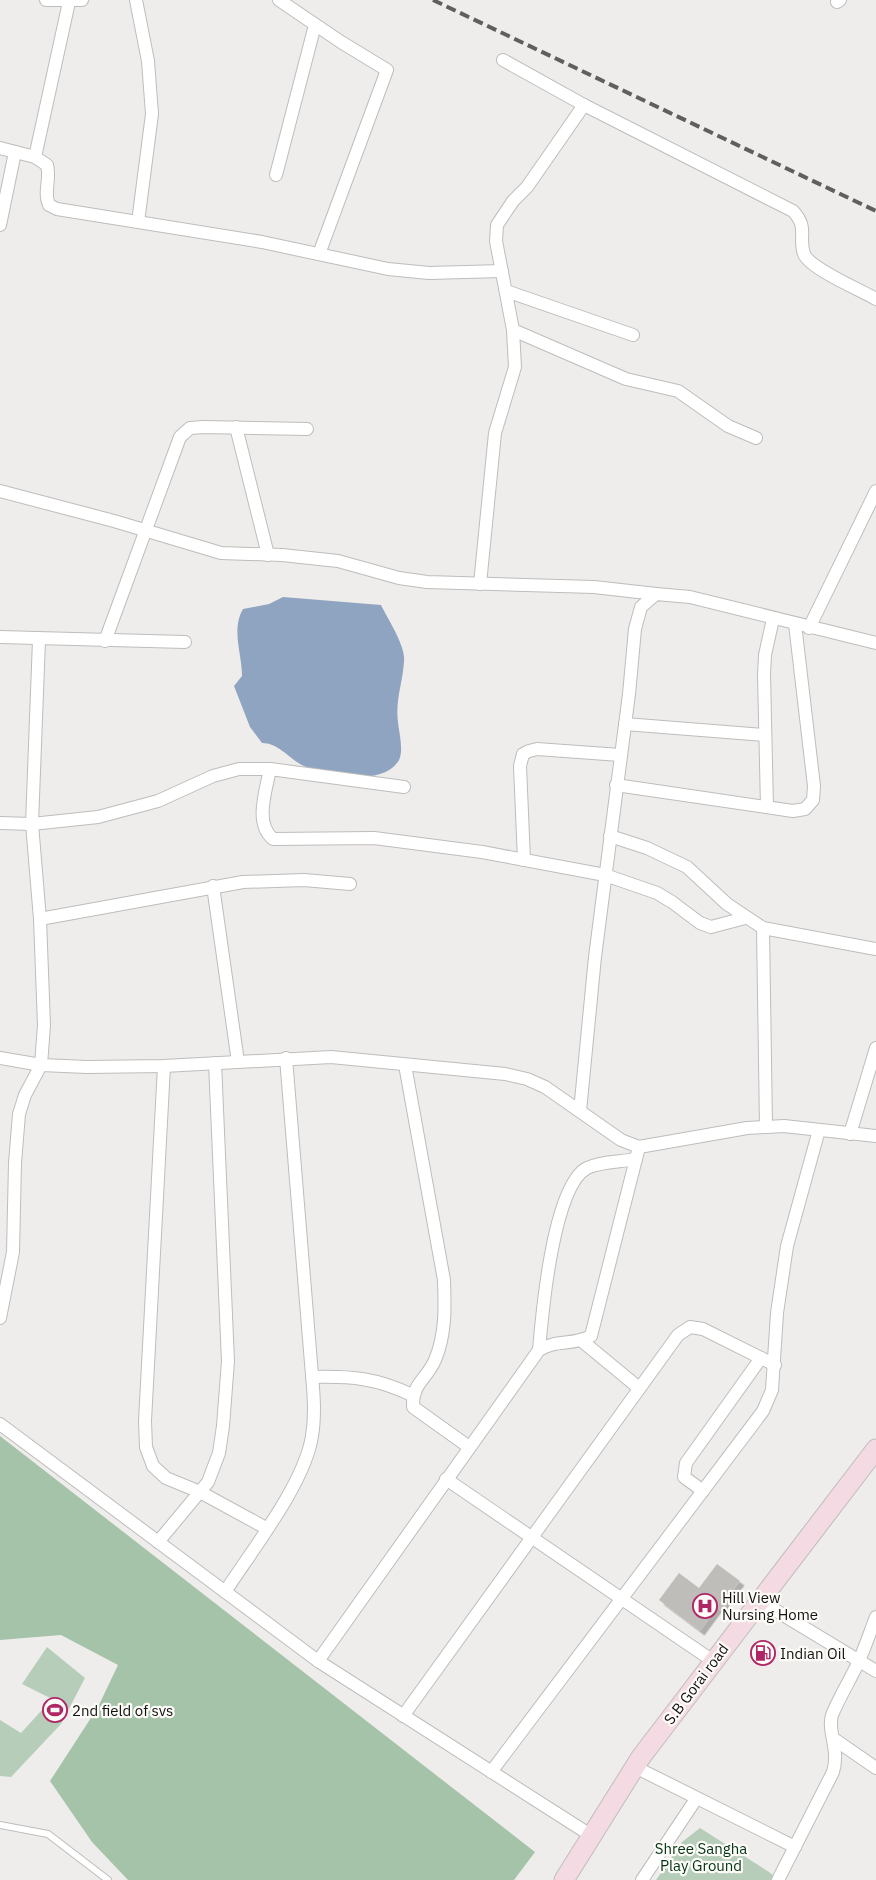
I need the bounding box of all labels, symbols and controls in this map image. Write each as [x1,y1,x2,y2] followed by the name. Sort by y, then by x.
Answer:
[722,1588,818,1624] place label: Hill View Nursing Home
[692,1593,718,1619] hospital icon: Hill View Nursing Home
[659,1640,733,1728] street label: S.B Gorai road
[750,1640,776,1666] fuel station icon: Indian Oil
[780,1644,846,1663] place label: Indian Oil
[42,1697,68,1723] sports icon: 2nd field of svs
[72,1701,173,1720] place label: 2nd field of svs
[655,1839,747,1875] park label: Shree Sangha Play Ground

